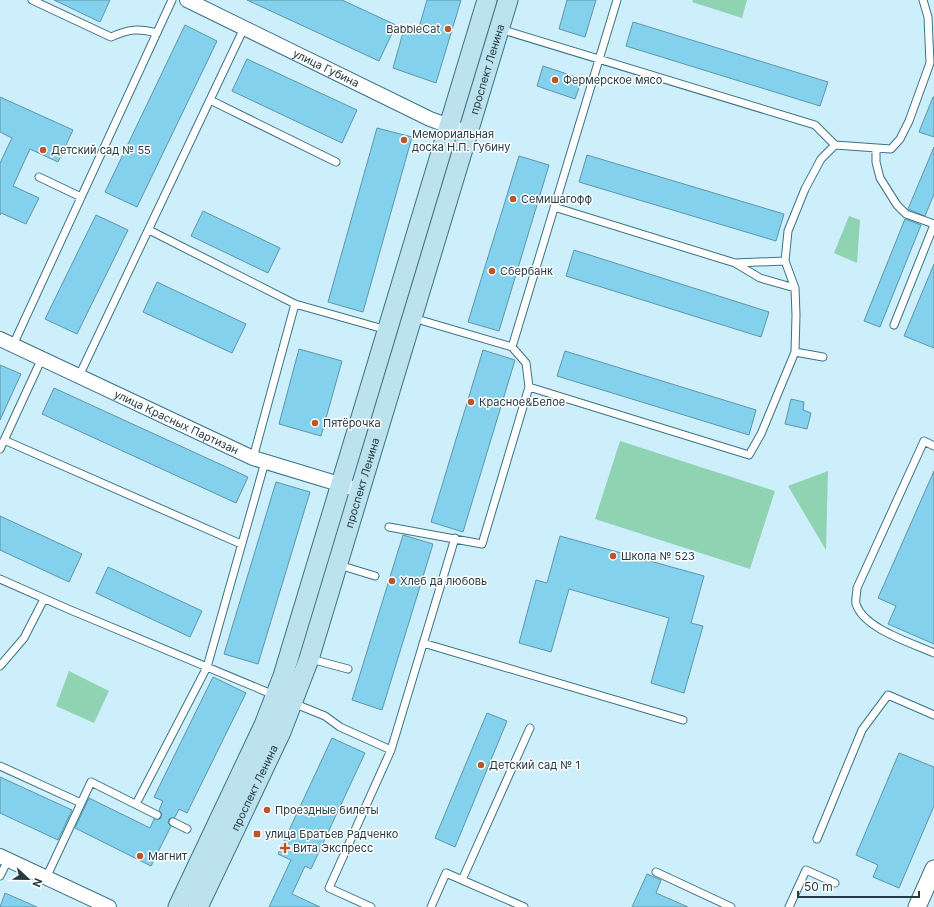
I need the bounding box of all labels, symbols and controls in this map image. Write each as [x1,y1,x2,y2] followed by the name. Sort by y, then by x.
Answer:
[386,22,440,36] place label: BabbleCat
[467,22,507,116] street label: проспект Ленина
[443,24,453,34] marker: BabbleCat
[291,46,362,90] street label: улица Губина
[563,73,663,87] place label: Фермерское мясо
[550,75,560,85] marker: Фермерское мясо
[412,127,510,154] place label: Мемориальная доска Н.П. Губину
[399,135,409,145] marker: Мемориальная доска Н.П. Губину
[51,143,151,157] place label: Детский сад № 55
[38,145,48,155] marker: Детский сад № 55
[521,192,592,206] place label: Семишагофф
[508,194,518,204] marker: Семишагофф
[500,264,553,278] place label: Сбербанк
[487,266,497,276] marker: Сбербанк
[112,387,241,457] street label: улица Красных Партизан
[479,395,565,409] place label: Красное&Белое
[466,397,476,407] marker: Красное&Белое
[323,416,381,430] place label: Пятёрочка
[310,418,320,428] marker: Пятёрочка
[342,436,382,530] street label: проспект Ленина
[621,549,695,563] place label: Школа № 523
[608,551,618,561] marker: Школа № 523
[400,574,487,588] place label: Хлеб да любовь
[387,576,397,586] marker: Хлеб да любовь
[228,742,281,833] street label: проспект Ленина
[489,758,580,772] place label: Детский сад № 1
[476,760,486,770] marker: Детский сад № 1
[275,803,379,817] place label: Проездные билеты
[262,805,272,815] marker: Проездные билеты
[265,827,399,841] place label: улица Братьев Радченко
[252,829,262,839] marker: улица Братьев Радченко
[293,841,373,855] place label: Вита Экспресс
[280,843,290,853] marker: Вита Экспресс
[148,849,188,863] place label: Магнит
[135,851,145,861] marker: Магнит
[8,859,48,899] north arrow
[798,873,919,899] scale bar
[29,876,45,889] text: N
[804,879,833,894] text: 50 m

